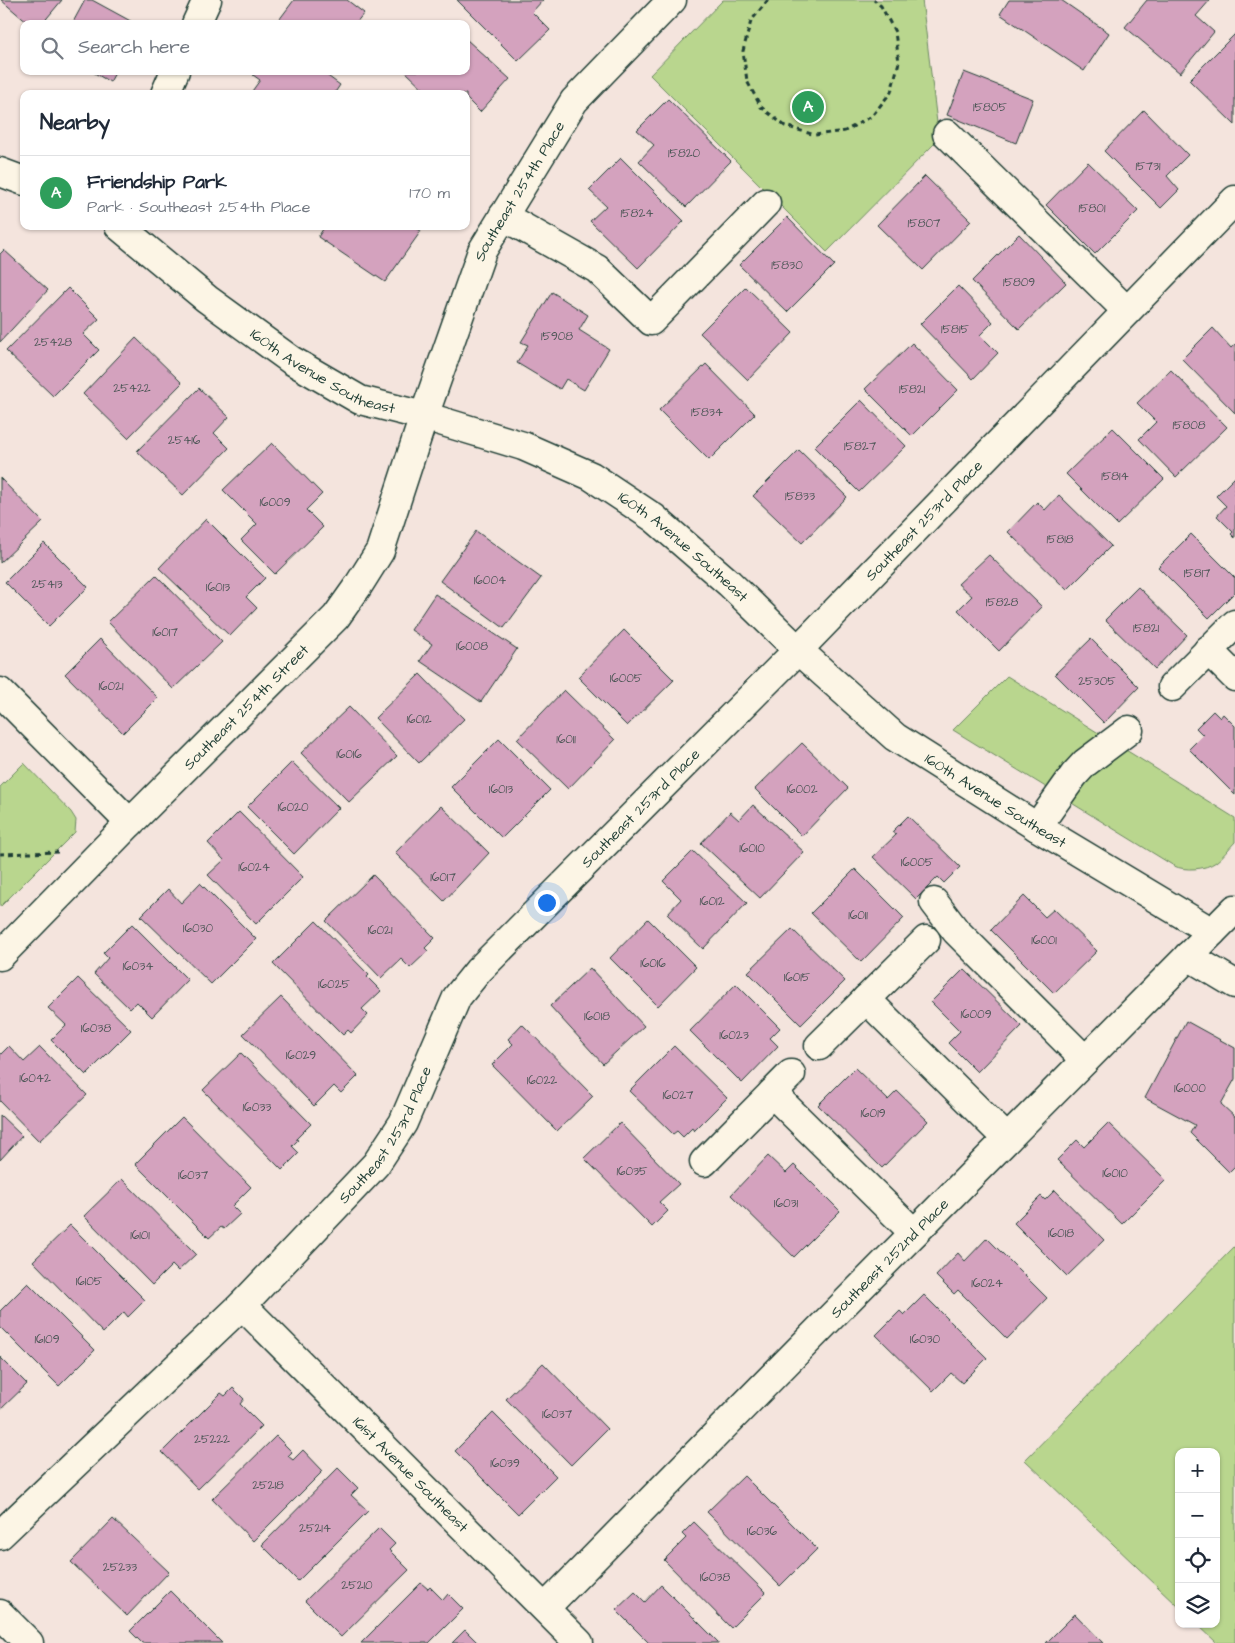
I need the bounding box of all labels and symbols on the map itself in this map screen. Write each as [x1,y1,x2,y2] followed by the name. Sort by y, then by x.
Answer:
[792,88,824,126] pin: A
[973,99,1007,116] house number: 15805
[469,117,570,264] street label: Southeast 254th Place
[668,145,701,162] house number: 15820
[1135,158,1161,175] house number: 15731
[1079,200,1106,217] house number: 15801
[621,205,653,222] house number: 15824
[908,215,941,232] house number: 15807
[771,257,803,274] house number: 15830
[1003,274,1035,291] house number: 15809
[941,321,969,338] house number: 15815
[246,323,397,419] street label: 160th Avenue Southeast
[541,328,573,345] house number: 15908
[34,334,72,351] house number: 25428
[113,380,151,397] house number: 25422
[899,381,926,398] house number: 15821
[691,404,723,421] house number: 15834
[1172,417,1206,434] house number: 15808
[168,432,201,449] house number: 25416
[844,438,877,455] house number: 15827
[860,455,987,585] street label: Southeast 253rd Place
[1101,468,1129,485] house number: 15814
[614,486,753,607] street label: 160th Avenue Southeast
[785,488,815,505] house number: 15833
[259,494,291,511] house number: 16009
[1046,531,1074,548] house number: 15818
[1184,565,1211,582] house number: 15817
[474,572,506,589] house number: 16004
[31,576,63,593] house number: 25413
[206,579,230,596] house number: 16013
[986,594,1018,611] house number: 15828
[1133,620,1160,637] house number: 15821
[152,624,178,641] house number: 16017
[456,638,488,655] house number: 16008
[178,640,313,775] street label: Southeast 254th Street
[610,670,643,687] house number: 16005
[1078,673,1116,690] house number: 25305
[98,678,124,695] house number: 16021
[406,711,432,728] house number: 16012
[556,731,576,748] house number: 16011
[576,744,705,872] street label: Southeast 253rd Place
[336,746,362,763] house number: 16016
[921,748,1070,853] street label: 160th Avenue Southeast
[489,781,513,798] house number: 16013
[786,781,818,798] house number: 16002
[277,799,309,816] house number: 16020
[739,840,765,857] house number: 16010
[901,854,934,871] house number: 16005
[238,859,270,876] house number: 16024
[430,869,456,886] house number: 16017
[534,890,560,916] your location
[699,893,725,910] house number: 16012
[848,907,868,924] house number: 16011
[183,920,214,937] house number: 16030
[367,922,393,939] house number: 16021
[1031,932,1057,949] house number: 16001
[640,955,666,972] house number: 16016
[123,958,153,975] house number: 16034
[784,969,811,986] house number: 16015
[318,976,350,993] house number: 16025
[960,1006,992,1023] house number: 16009
[584,1008,610,1025] house number: 16018
[81,1020,111,1037] house number: 16038
[719,1027,749,1044] house number: 16023
[286,1047,316,1064] house number: 16029
[333,1063,437,1208] street label: Southeast 253rd Place
[19,1070,51,1087] house number: 16042
[527,1072,557,1089] house number: 16022
[1174,1080,1206,1097] house number: 16000
[663,1087,694,1104] house number: 16027
[243,1099,271,1116] house number: 16033
[861,1105,886,1122] house number: 16019
[616,1163,648,1180] house number: 16035
[1102,1165,1128,1182] house number: 16010
[178,1167,209,1184] house number: 16037
[825,1194,953,1323] street label: Southeast 252nd Place
[774,1195,799,1212] house number: 16031
[1048,1225,1074,1242] house number: 16018
[130,1227,150,1244] house number: 16101
[76,1273,103,1290] house number: 16105
[971,1275,1003,1292] house number: 16024
[35,1331,60,1348] house number: 16109
[910,1331,941,1348] house number: 16030
[542,1406,573,1423] house number: 16037
[348,1412,473,1537] street label: 161st Avenue Southeast
[194,1431,230,1448] house number: 25222
[490,1455,520,1472] house number: 16039
[252,1477,284,1494] house number: 25218
[299,1520,331,1537] house number: 25214
[747,1523,778,1540] house number: 16036
[103,1559,137,1576] house number: 25233
[700,1569,730,1586] house number: 16038
[341,1577,373,1594] house number: 25210

